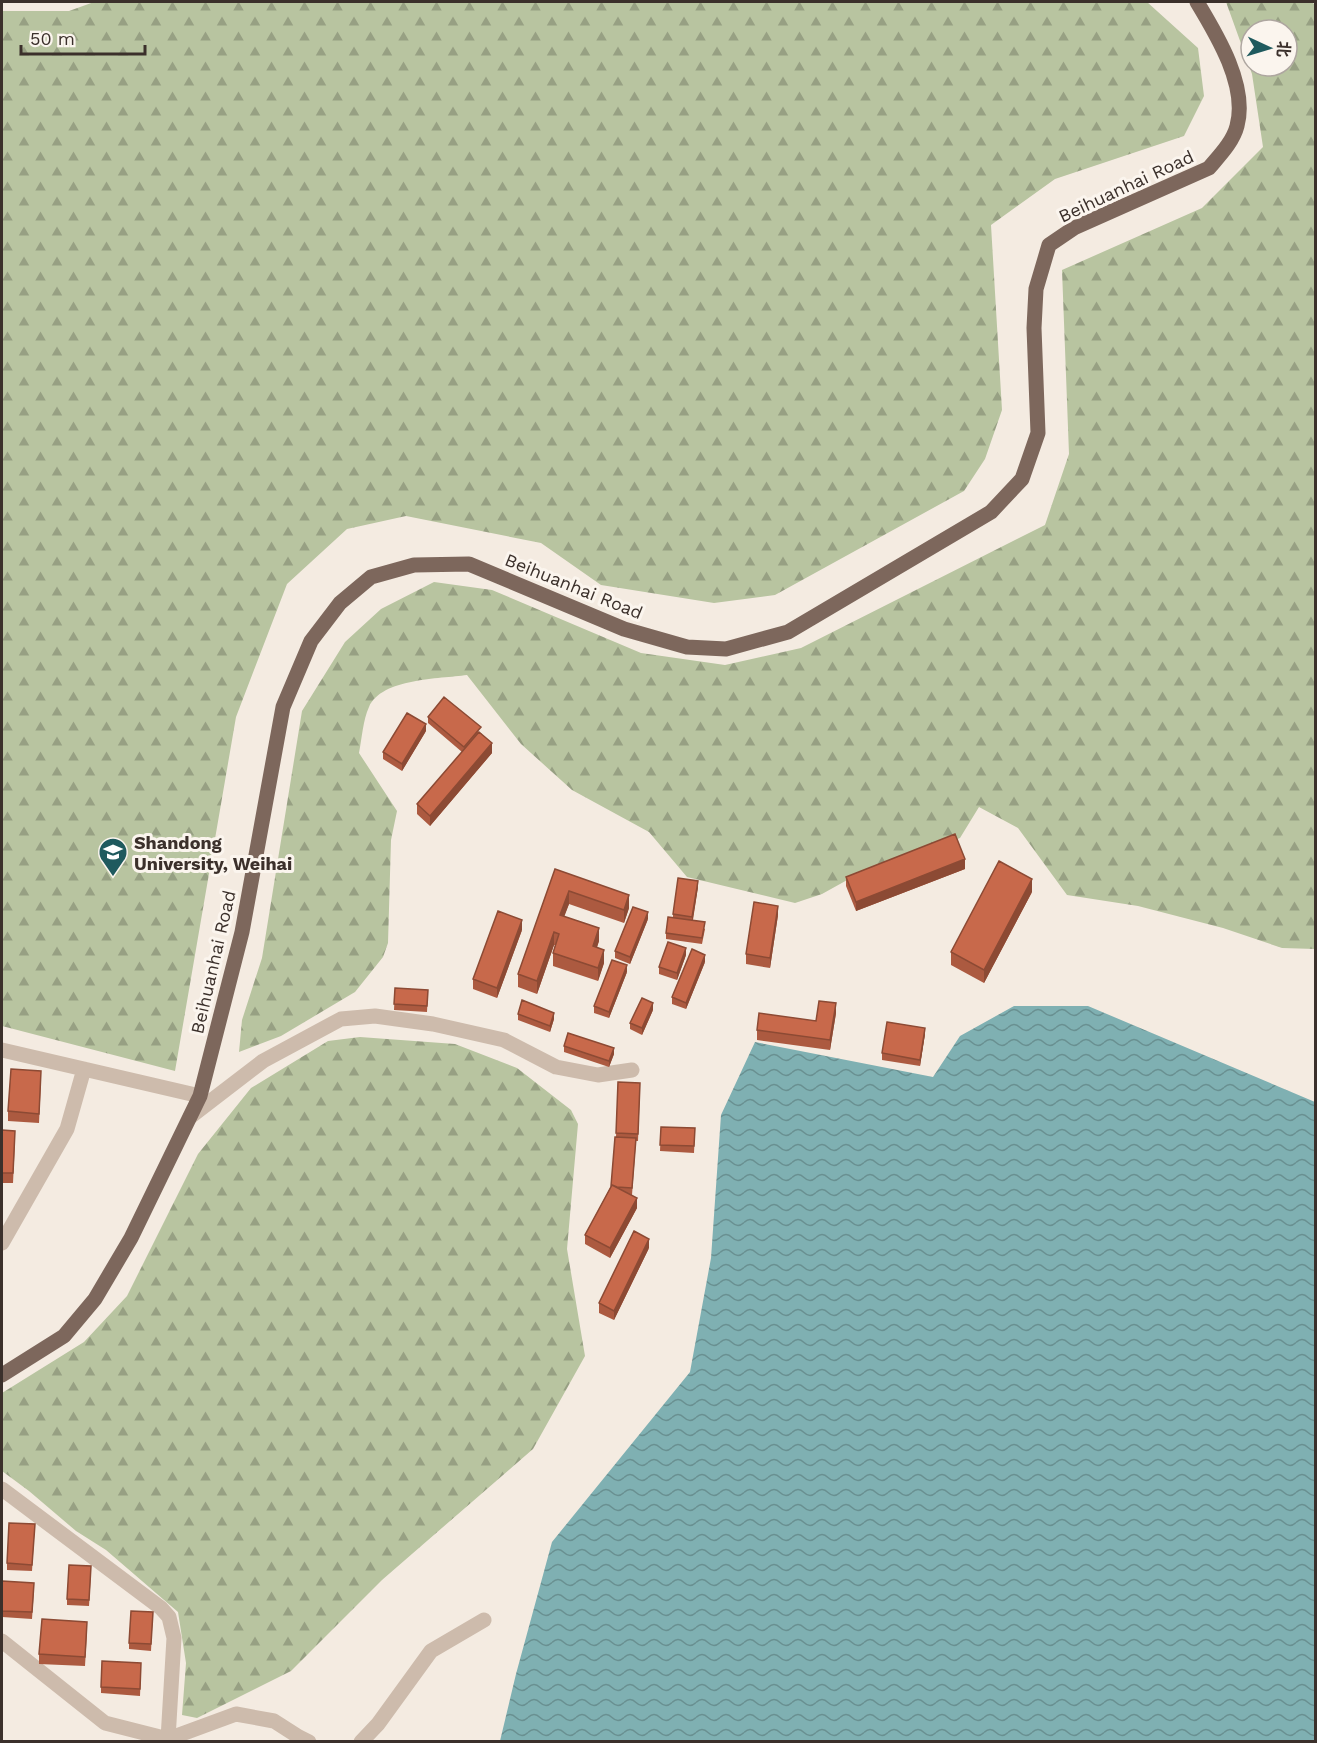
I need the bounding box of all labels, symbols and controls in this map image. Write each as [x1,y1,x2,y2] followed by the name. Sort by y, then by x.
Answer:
[21,18,146,56] scale bar
[1239,18,1299,78] north arrow
[30,28,75,49] text: 50 m
[1273,40,1294,58] text: 北
[1055,145,1197,227] street label: Beihuanhai Road
[502,549,646,623] street label: Beihuanhai Road
[134,832,292,874] place label: Shandong University, Weihai
[97,836,129,878] school or university icon: Shandong University, Weihai
[186,888,240,1036] street label: Beihuanhai Road

